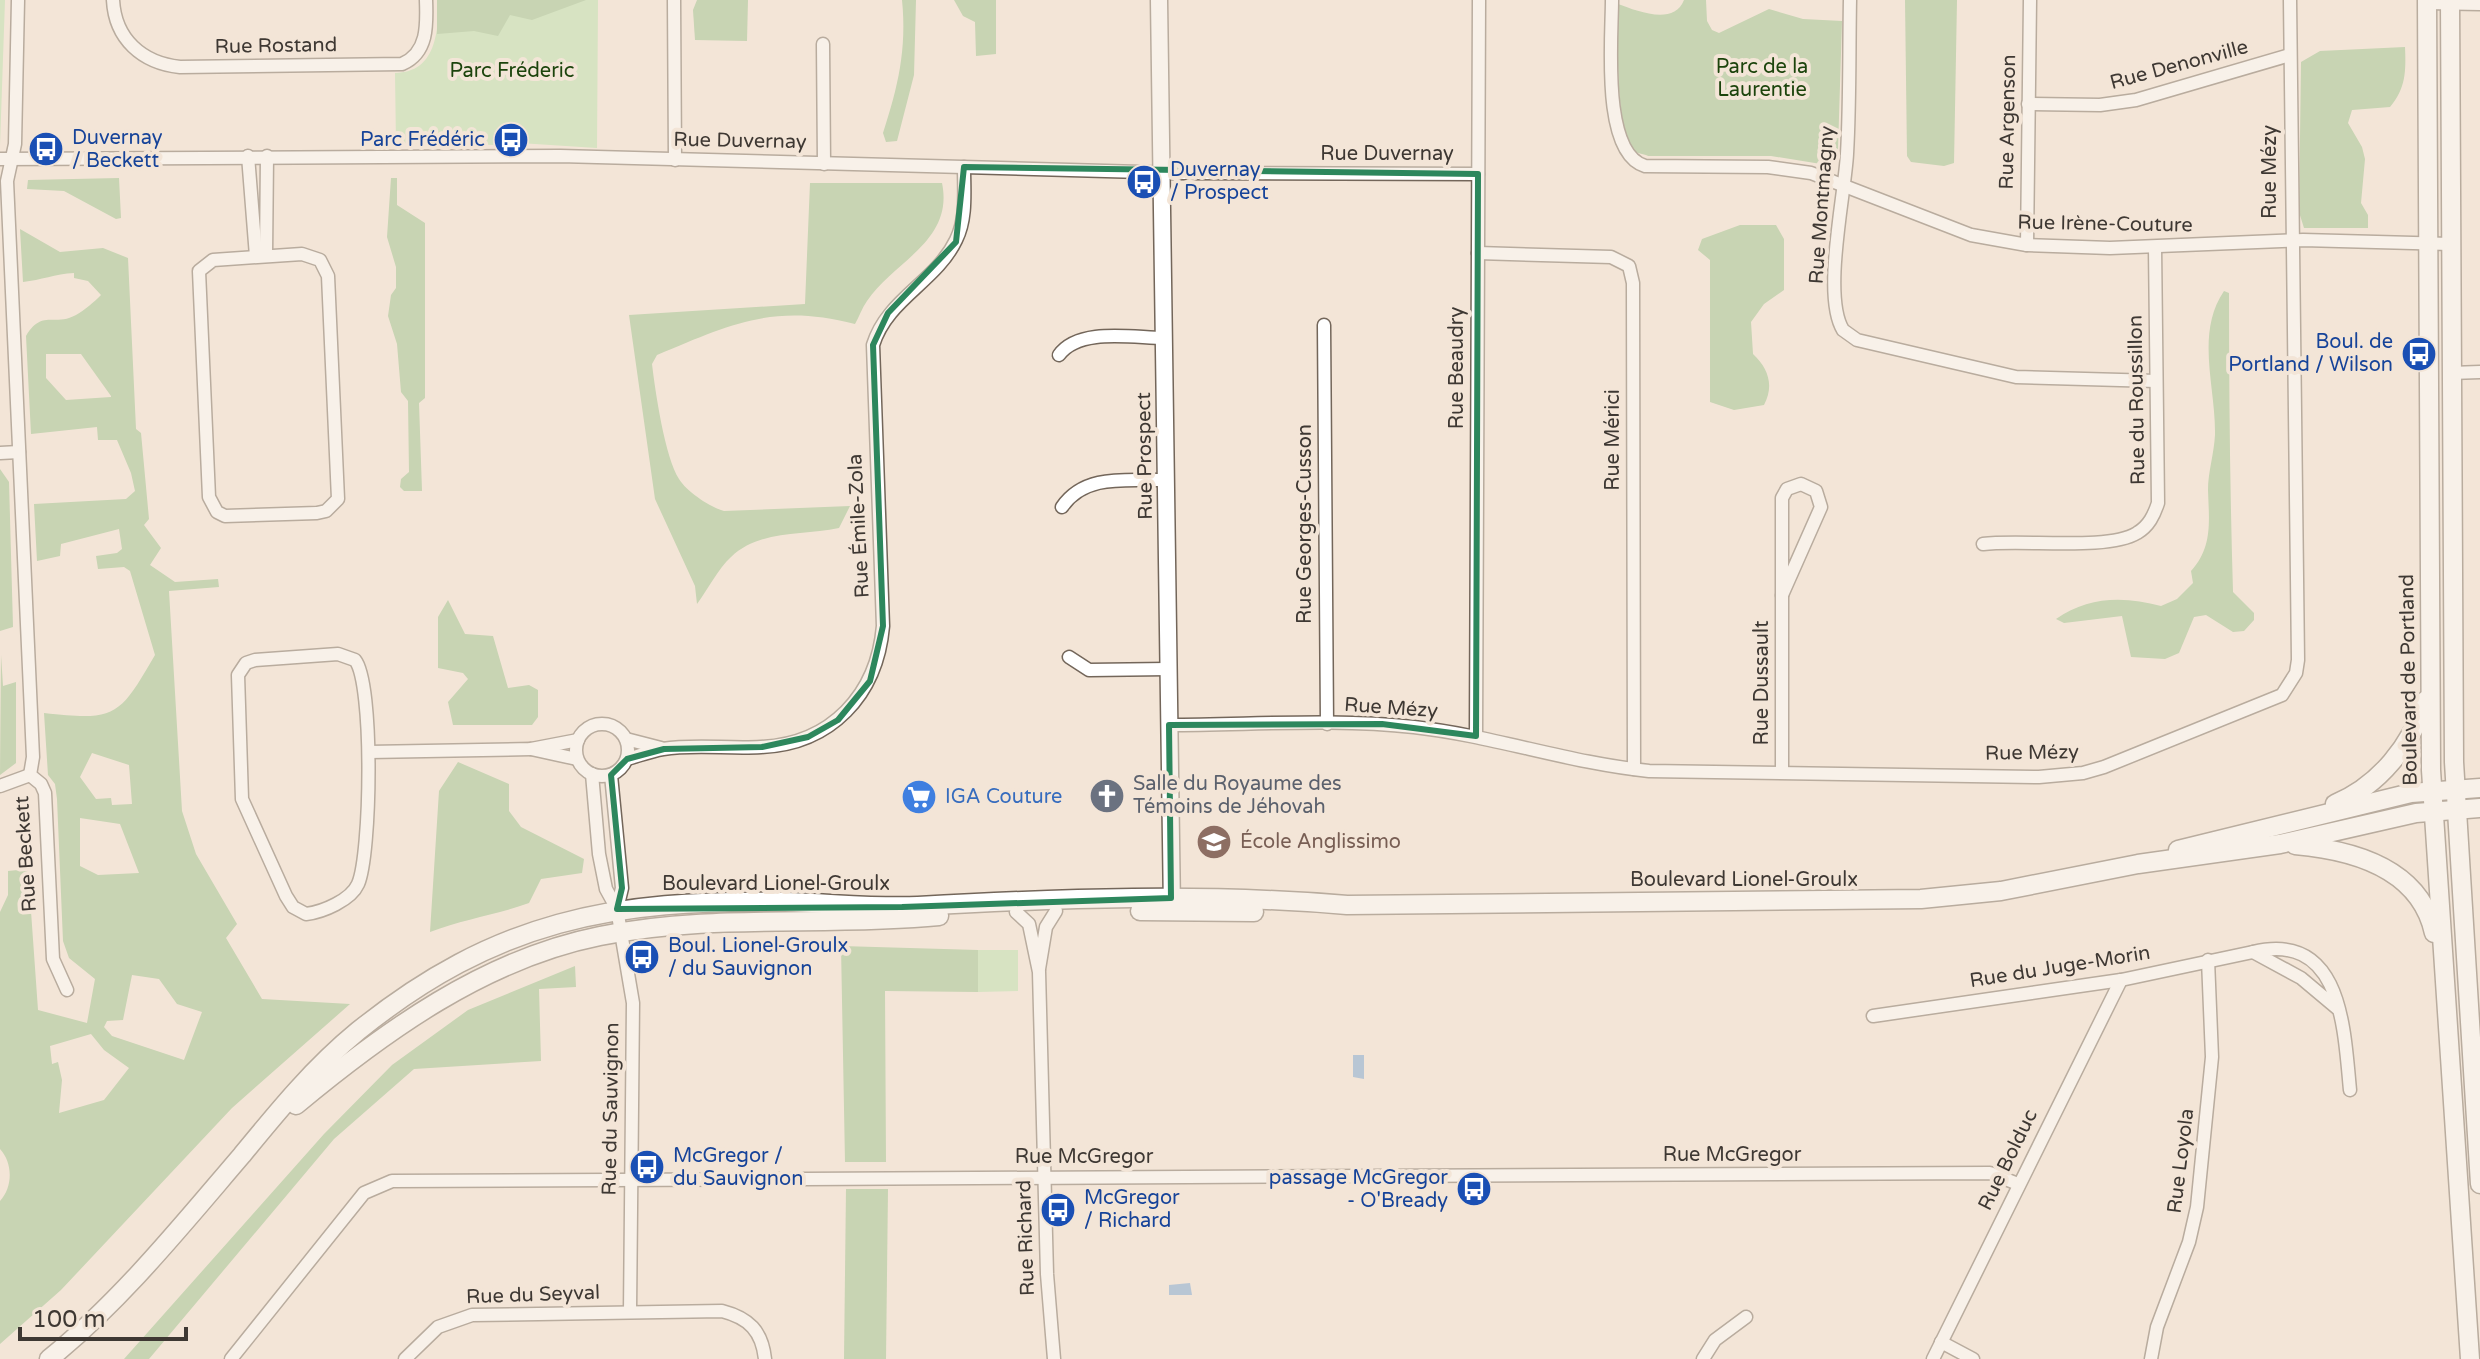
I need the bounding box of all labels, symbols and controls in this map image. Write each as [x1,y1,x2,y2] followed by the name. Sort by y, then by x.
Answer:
[215,33,337,59] street label: Rue Rostand
[2107,35,2251,95] street label: Rue Denonville
[1995,54,2021,190] street label: Rue Argenson
[1716,55,1808,102] park label: Parc de la Laurentie
[450,59,574,83] park label: Parc Fréderic
[492,121,530,159] bus stop icon: Parc Frédéric
[1804,125,1840,285] street label: Rue Montmagny
[2258,125,2282,219] street label: Rue Mézy
[72,126,163,173] place label: Duvernay / Beckett
[360,128,485,152] place label: Parc Frédéric
[673,128,807,154] street label: Rue Duvernay
[27,130,65,168] bus stop icon: Duvernay / Beckett
[1320,142,1454,166] street label: Rue Duvernay
[1170,158,1269,205] place label: Duvernay / Prospect
[1125,163,1163,201] bus stop icon: Duvernay / Prospect
[2017,210,2193,238] street label: Rue Irène-Couture
[1445,307,1469,429] street label: Rue Beaudry
[2124,315,2150,485] street label: Rue du Roussillon
[2228,330,2393,377] place label: Boul. de Portland / Wilson
[2400,335,2438,373] bus stop icon: Boul. de Portland / Wilson
[1601,389,1625,491] street label: Rue Mérici
[1132,392,1158,520] street label: Rue Prospect
[1293,424,1317,624] street label: Rue Georges-Cusson
[842,453,875,599] street label: Rue Émile-Zola
[2395,574,2423,786] street label: Boulevard de Portland
[1750,620,1774,746] street label: Rue Dussault
[1343,693,1439,723] street label: Rue Mézy
[1985,740,2079,766] street label: Rue Mézy
[1133,772,1342,819] place label: Salle du Royaume des Témoins de Jéhovah
[1088,777,1126,815] church icon: Salle du Royaume des Témoins de Jéhovah
[900,778,938,816] supermarket icon: IGA Couture
[945,785,1062,809] place label: IGA Couture
[10,795,42,913] street label: Rue Beckett
[1195,823,1233,861] school or university icon: École Anglissimo
[1240,829,1401,854] place label: École Anglissimo
[1630,868,1858,892] street label: Boulevard Lionel-Groulx
[662,872,890,896] street label: Boulevard Lionel-Groulx
[668,934,848,981] place label: Boul. Lionel-Groulx / du Sauvignon
[623,938,661,976] bus stop icon: Boul. Lionel-Groulx / du Sauvignon
[1968,941,2152,993] street label: Rue du Juge-Morin
[597,1022,625,1196] street label: Rue du Sauvignon
[1973,1106,2043,1214] street label: Rue Bolduc
[2163,1107,2199,1215] street label: Rue Loyola
[1663,1143,1802,1167] street label: Rue McGregor
[673,1144,803,1191] place label: McGregor / du Sauvignon
[1015,1145,1154,1169] street label: Rue McGregor
[628,1148,666,1186] bus stop icon: McGregor / du Sauvignon
[1269,1166,1448,1213] place label: passage McGregor - O'Bready
[1455,1170,1493,1208] bus stop icon: passage McGregor - O'Bready
[1012,1179,1040,1297] street label: Rue Richard
[1084,1186,1180,1233] place label: McGregor / Richard
[1039,1191,1077,1229] bus stop icon: McGregor / Richard
[466,1281,600,1309] street label: Rue du Seyval
[20,1291,186,1341] scale bar
[32,1305,106,1334] text: 100 m

